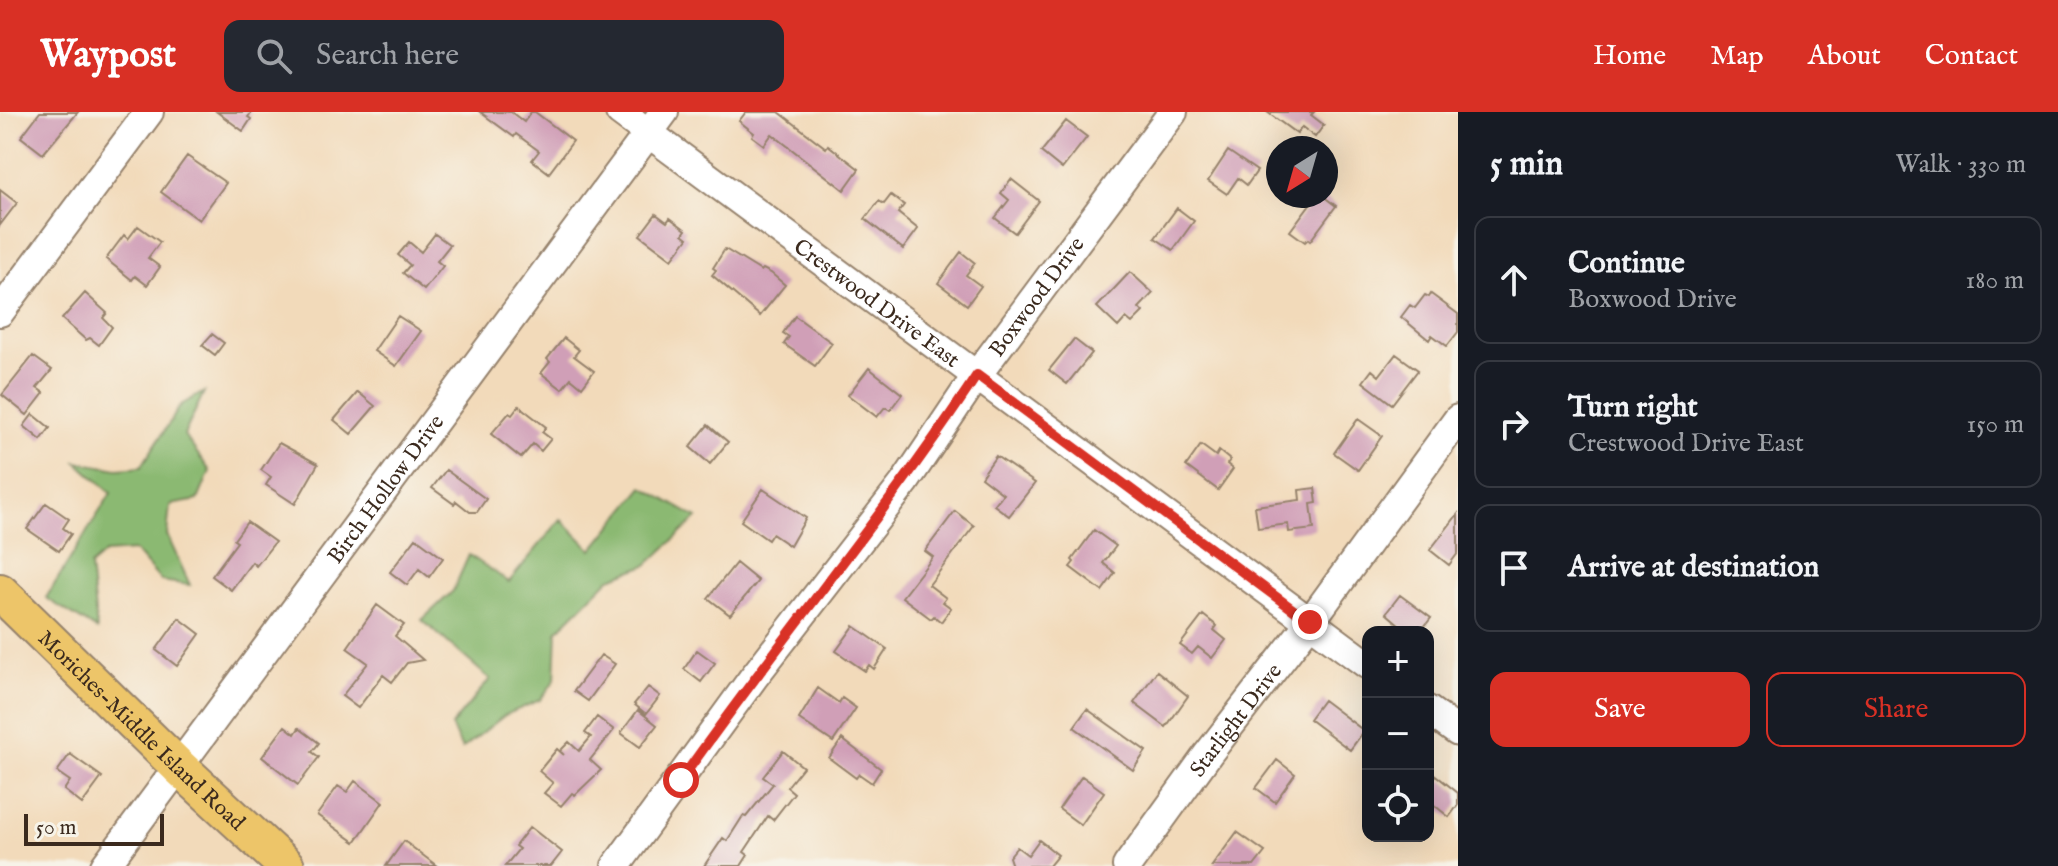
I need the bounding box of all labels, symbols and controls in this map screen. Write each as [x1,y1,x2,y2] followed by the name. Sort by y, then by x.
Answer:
[224,20,784,92] search box
[40,32,176,80] text: Waypost
[252,34,296,78] icon: search
[316,37,459,75] text: Search here
[1593,39,1666,74] text: Home
[1710,39,1764,74] text: Map
[1808,39,1881,74] text: About
[1925,39,2018,74] text: Contact
[1266,136,1338,208] north arrow
[1490,143,1563,186] text: 5 min
[1896,148,2026,181] text: Walk · 330 m
[983,232,1091,363] street label: Boxwood Drive
[787,233,965,375] street label: Crestwood Drive East
[1568,245,1685,283] text: Continue
[1492,258,1536,302] icon: ahead
[1966,264,2024,297] text: 180 m
[1568,283,1737,316] text: Boxwood Drive
[1568,389,1698,427] text: Turn right
[1492,402,1536,446] icon: right
[1966,408,2024,441] text: 150 m
[322,409,451,570] street label: Birch Hollow Drive
[1568,427,1804,460] text: Crestwood Drive East
[1492,546,1536,590] icon: arrive
[1568,549,1819,587] text: Arrive at destination
[1292,604,1328,640] route end
[31,625,251,837] street label: Moriches-Middle Island Road
[1362,626,1434,842] map controls
[1362,626,1434,698] button: +
[1184,658,1289,783] street label: Starlight Drive
[1490,672,1750,747] button: Save
[1766,672,2026,747] button: Share
[1362,698,1434,770] button: −
[663,762,699,798] route start
[1362,770,1434,842] button: locate
[24,810,164,846] scale bar
[36,814,77,842] text: 50 m

